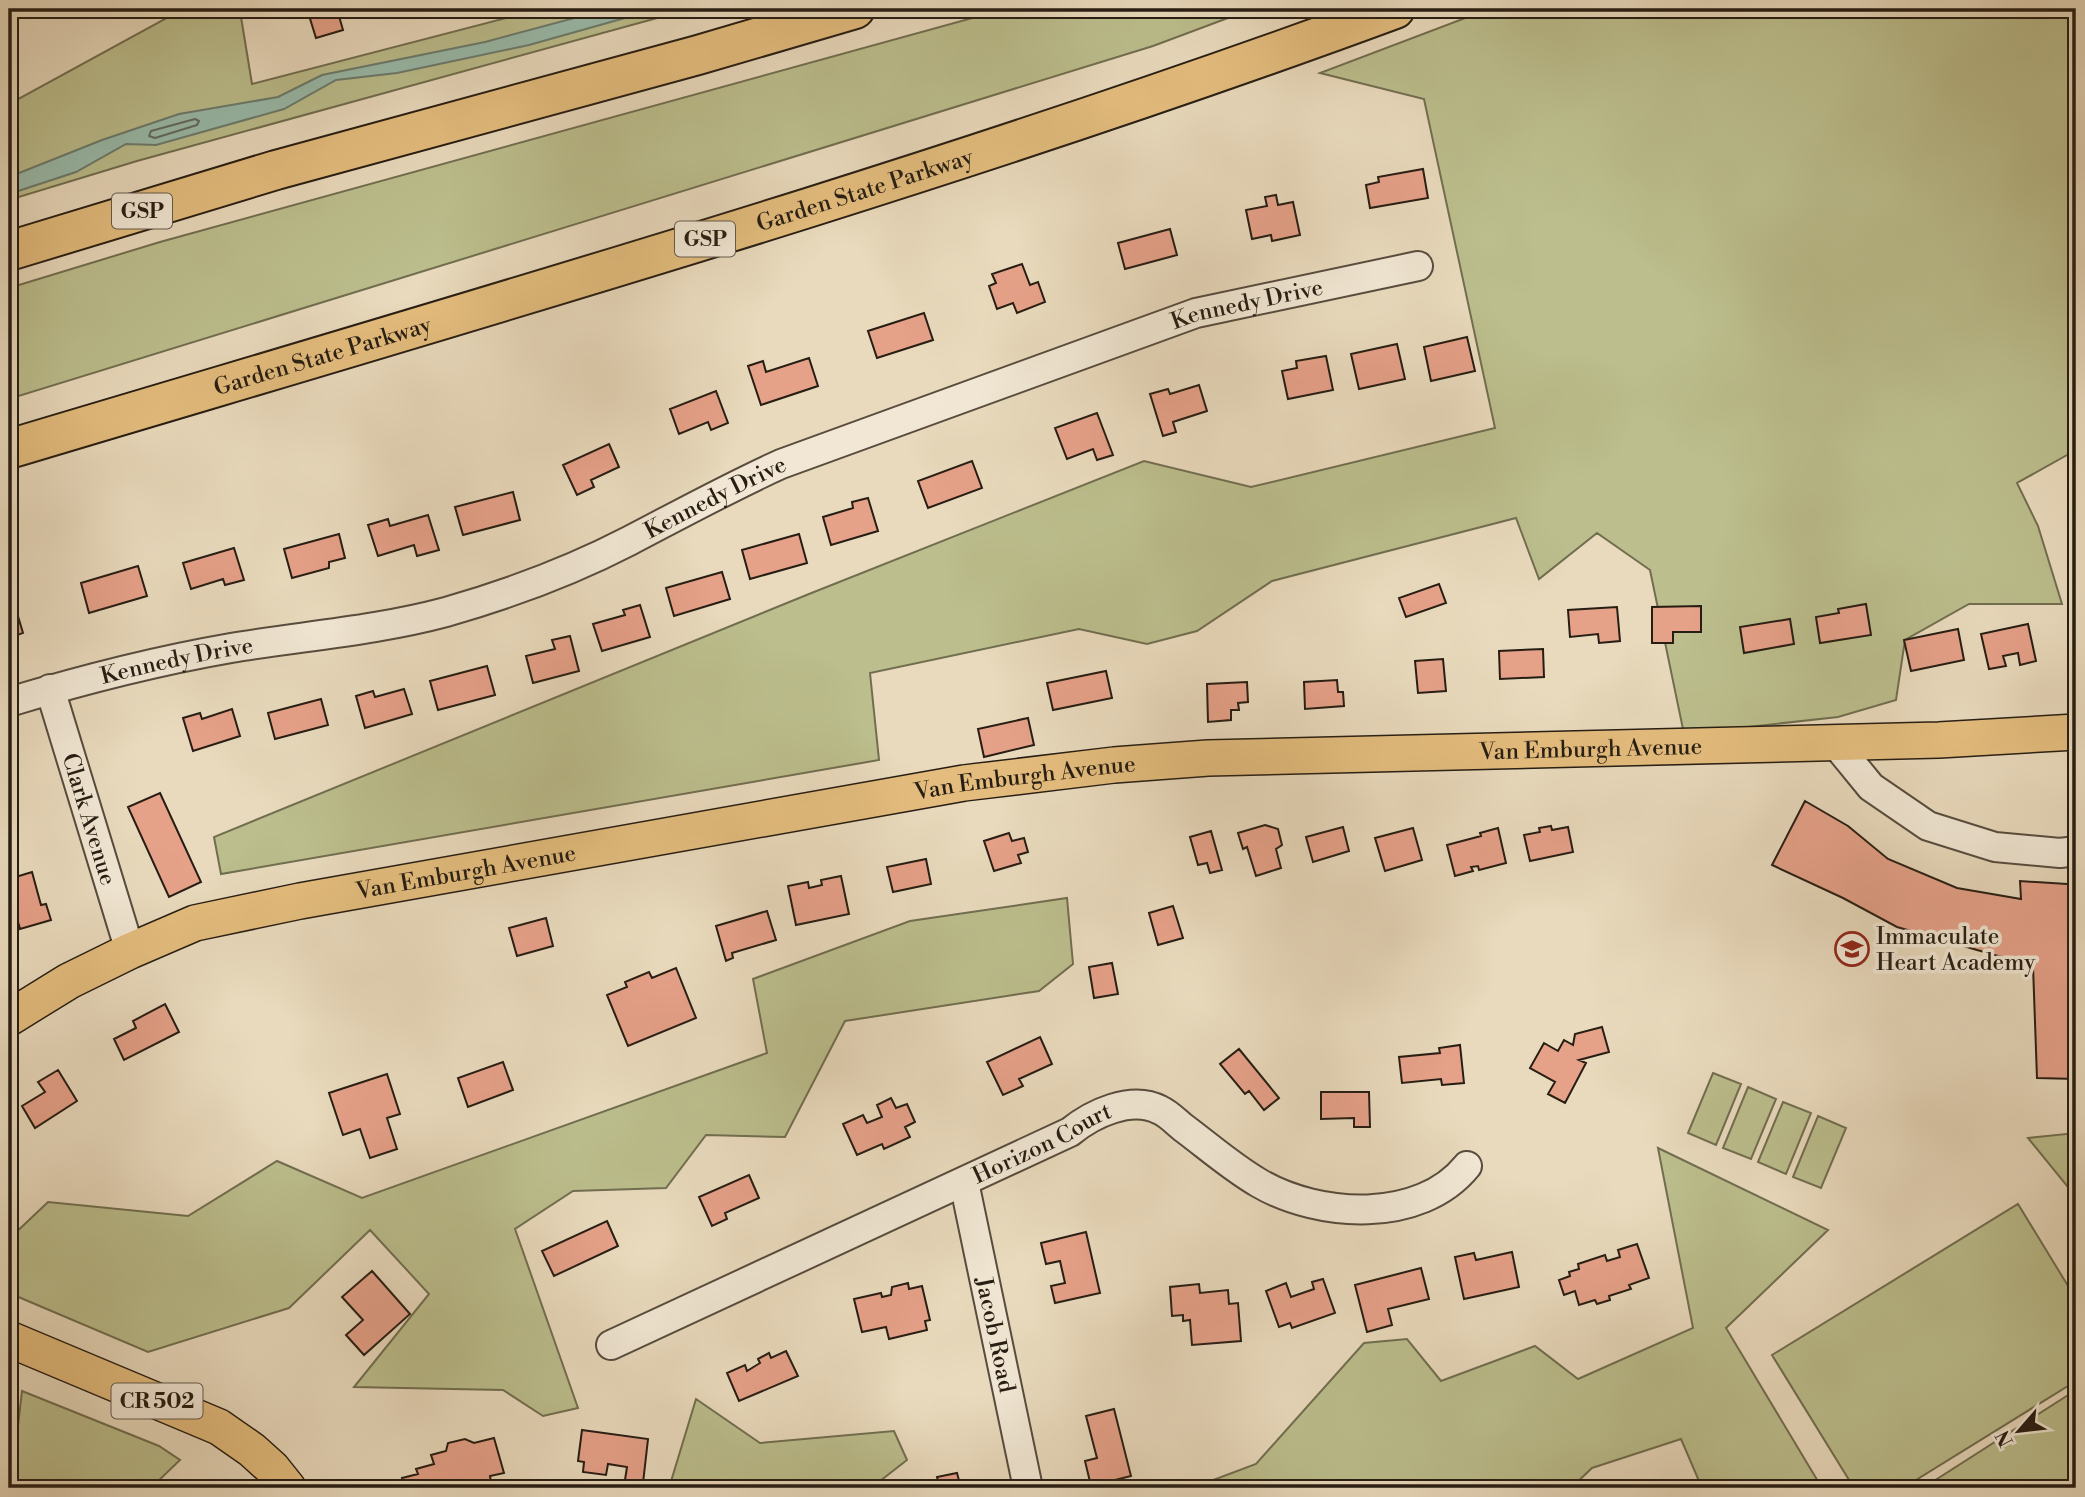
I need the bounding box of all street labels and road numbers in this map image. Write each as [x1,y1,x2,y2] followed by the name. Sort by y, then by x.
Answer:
[753,143,977,238] street label: Garden State Parkway
[112,194,172,228] road number: GSP
[675,222,735,256] road number: GSP
[1167,274,1326,336] street label: Kennedy Drive
[210,311,436,402] street label: Garden State Parkway
[640,451,791,545] street label: Kennedy Drive
[98,632,255,691] street label: Kennedy Drive
[1478,733,1702,766] street label: Van Emburgh Avenue
[55,750,122,889] street label: Clark Avenue
[911,750,1137,807] street label: Van Emburgh Avenue
[353,839,578,906] street label: Van Emburgh Avenue
[968,1097,1115,1190] street label: Horizon Court
[969,1274,1021,1395] street label: Jacob Road
[111,1384,202,1418] road number: CR 502

